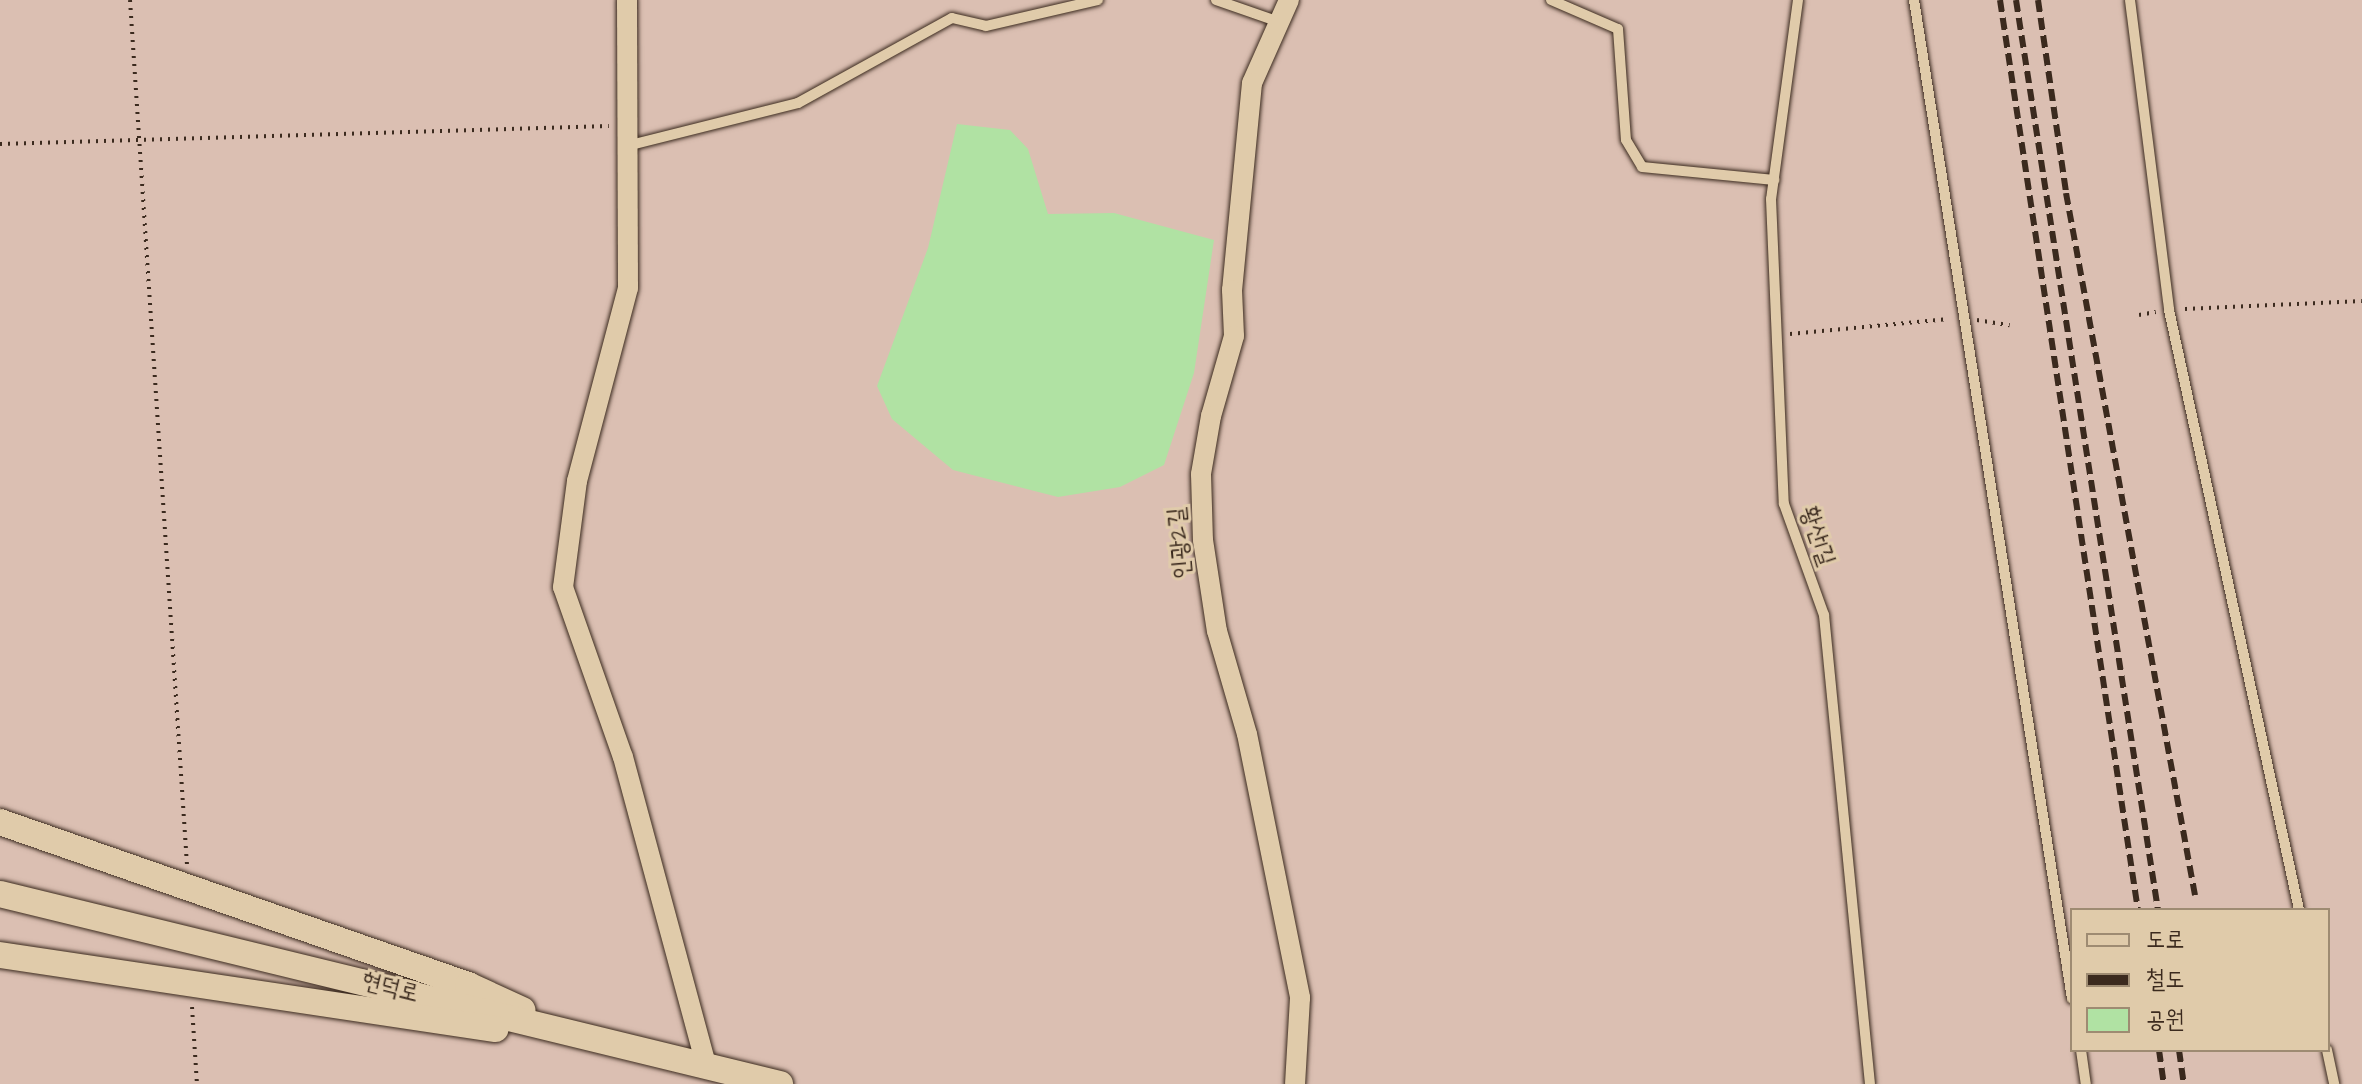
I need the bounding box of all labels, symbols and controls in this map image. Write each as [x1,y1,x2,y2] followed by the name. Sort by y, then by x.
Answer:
[1793,502,1841,570] street label: 황산1길
[1163,506,1197,580] street label: 인광2길
[2070,908,2330,1052] legend
[2146,923,2185,957] text: 도로
[2146,963,2185,997] text: 철도
[358,967,422,1009] street label: 현덕로
[2146,1003,2185,1037] text: 공원

